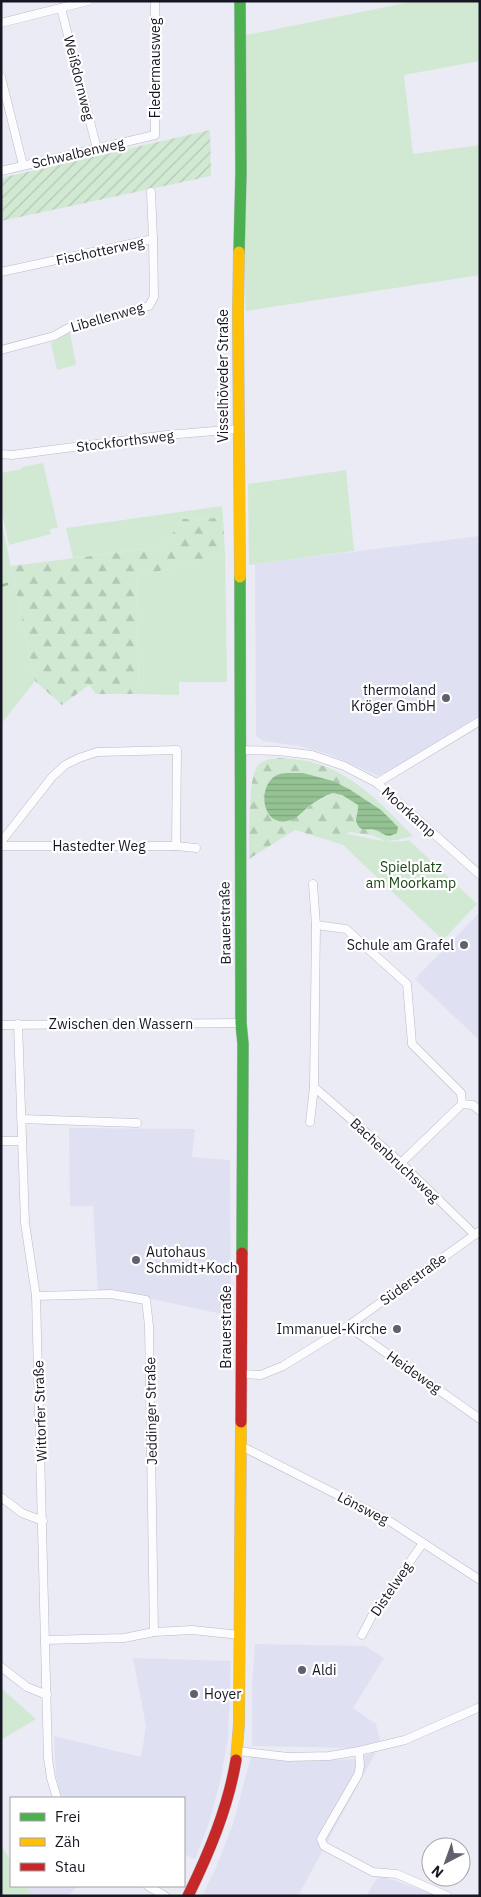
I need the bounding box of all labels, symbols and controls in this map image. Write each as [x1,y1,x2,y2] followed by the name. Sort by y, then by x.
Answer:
[146,17,164,118] street label: Fledermausweg
[60,34,98,123] street label: Weißdornweg
[30,133,127,172] street label: Schwalbenweg
[54,233,146,269] street label: Fischotterweg
[68,298,146,336] street label: Libellenweg
[214,309,232,443] street label: Visselhöveder Straße
[75,426,175,456] street label: Stockforthsweg
[351,681,436,715] place label: thermoland Kröger GmbH
[440,692,452,704] marker: thermoland Kröger GmbH
[378,783,440,841] street label: Moorkamp
[52,837,146,855] street label: Hastedter Weg
[366,858,456,892] park label: Spielplatz am Moorkamp
[215,881,235,965] street label: Brauerstraße
[347,936,454,954] place label: Schule am Grafel
[458,939,470,951] marker: Schule am Grafel
[49,1015,193,1033] street label: Zwischen den Wassern
[346,1114,444,1207] street label: Bachenbruchsweg
[146,1243,238,1277] place label: Autohaus Schmidt+Koch
[376,1249,450,1309] street label: Süderstraße
[130,1254,142,1266] marker: Autohaus Schmidt+Koch
[217,1285,235,1369] street label: Brauerstraße
[277,1320,387,1338] place label: Immanuel-Kirche
[391,1323,403,1335] marker: Immanuel-Kirche
[383,1347,445,1398] street label: Heideweg
[141,1356,161,1465] street label: Jeddinger Straße
[29,1360,51,1462] street label: Wittorfer Straße
[334,1487,392,1529] street label: Lönsweg
[366,1558,416,1620] street label: Distelweg
[312,1661,336,1679] place label: Aldi
[296,1664,308,1676] marker: Aldi
[204,1685,241,1703] place label: Hoyer
[188,1688,200,1700] marker: Hoyer
[10,1797,185,1887] legend
[55,1807,81,1826] text: Frei
[55,1832,80,1851] text: Zäh
[421,1837,471,1887] north arrow
[55,1857,86,1876] text: Stau
[428,1862,447,1882] text: N

